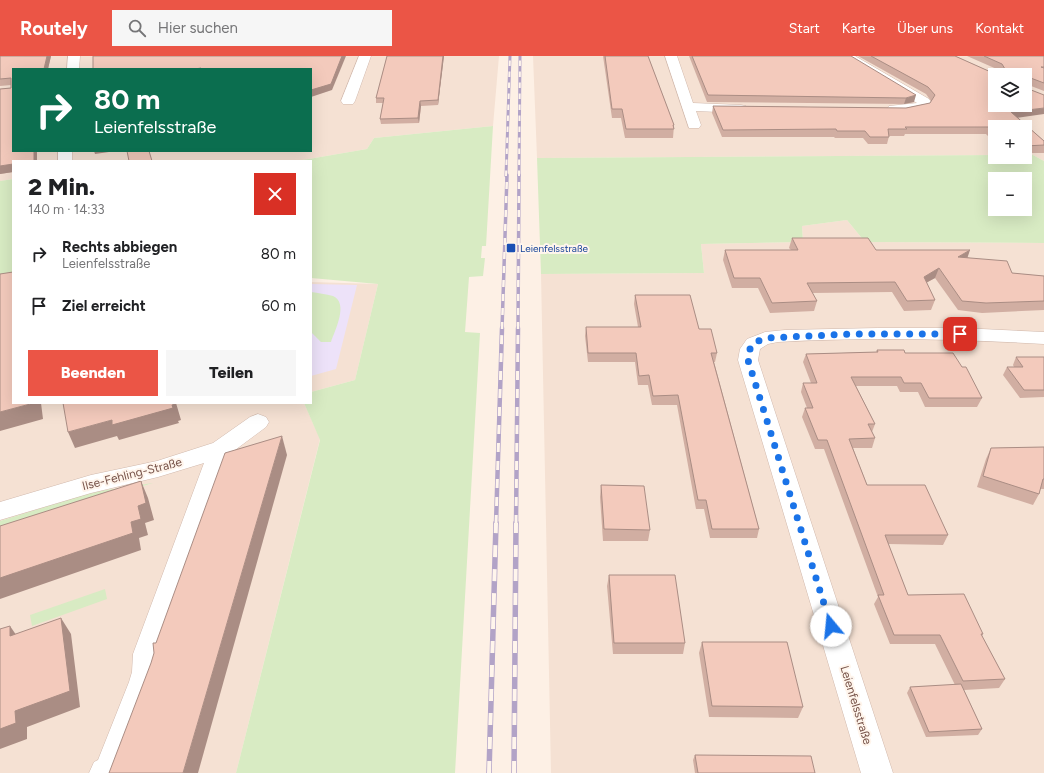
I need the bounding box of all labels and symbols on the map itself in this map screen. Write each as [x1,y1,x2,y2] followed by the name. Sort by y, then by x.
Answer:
[505,242,517,254] marker: Leienfelsstraße
[520,242,589,255] place label: Leienfelsstraße
[943,317,977,351] pin
[81,455,184,493] street label: Ilse-Fehling-Straße
[810,605,852,647] position arrow
[837,664,875,746] street label: Leienfelsstraße

